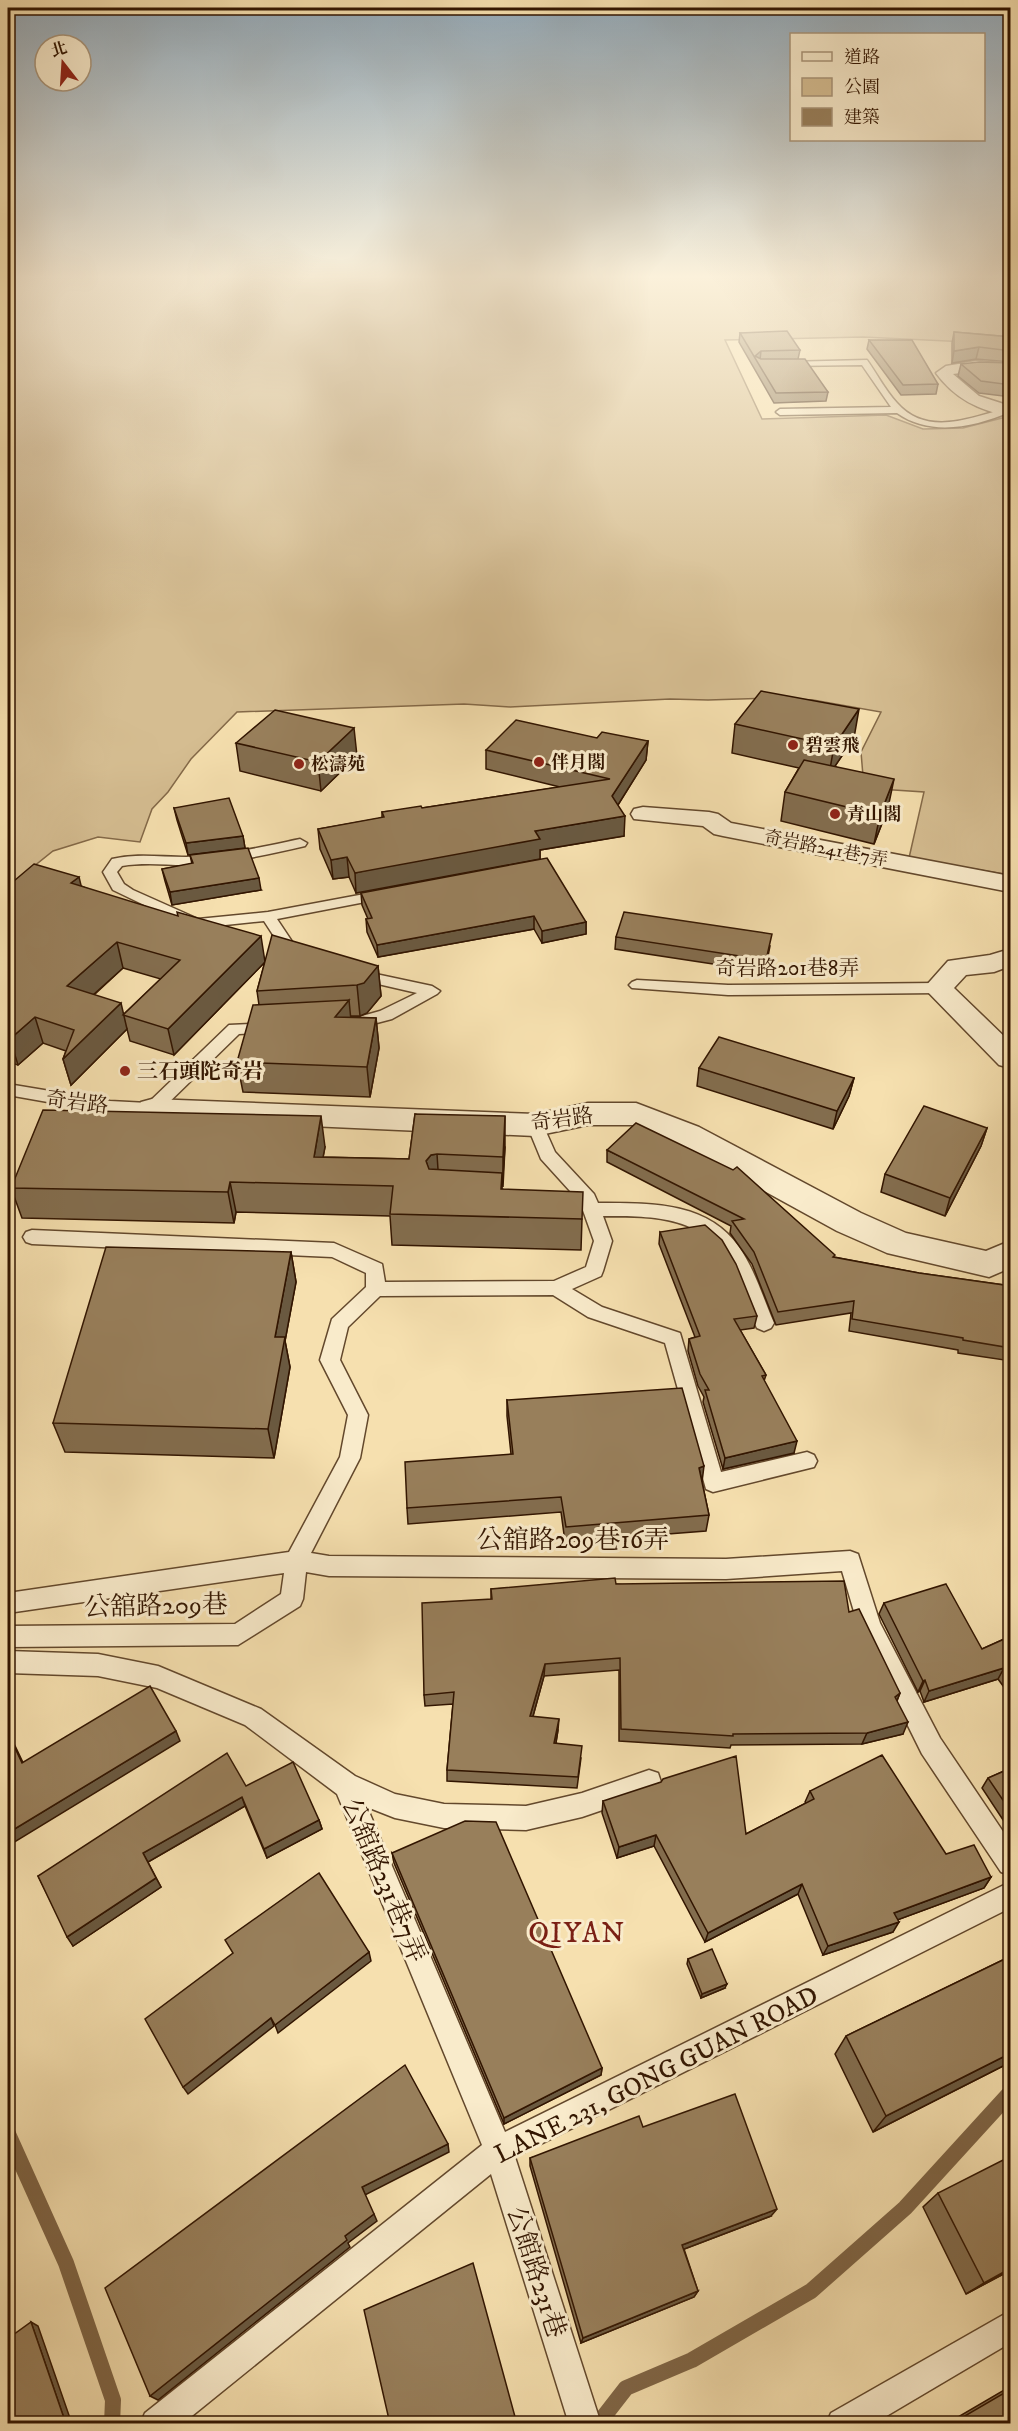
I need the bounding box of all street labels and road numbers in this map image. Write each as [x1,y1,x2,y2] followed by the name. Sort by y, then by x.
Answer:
[762,826,889,872] street label: 奇岩路241巷7弄
[715,956,859,982] street label: 奇岩路201巷8弄
[44,1086,110,1120] street label: 奇岩路
[529,1103,595,1137] street label: 奇岩路
[477,1524,669,1557] street label: 公舘路209巷16弄
[84,1589,228,1624] street label: 公舘路209巷
[334,1793,433,1968] street label: 公舘路231巷7弄
[489,1979,824,2172] street label: LANE 231, GONG GUAN ROAD
[499,2203,572,2342] street label: 公館路231巷

